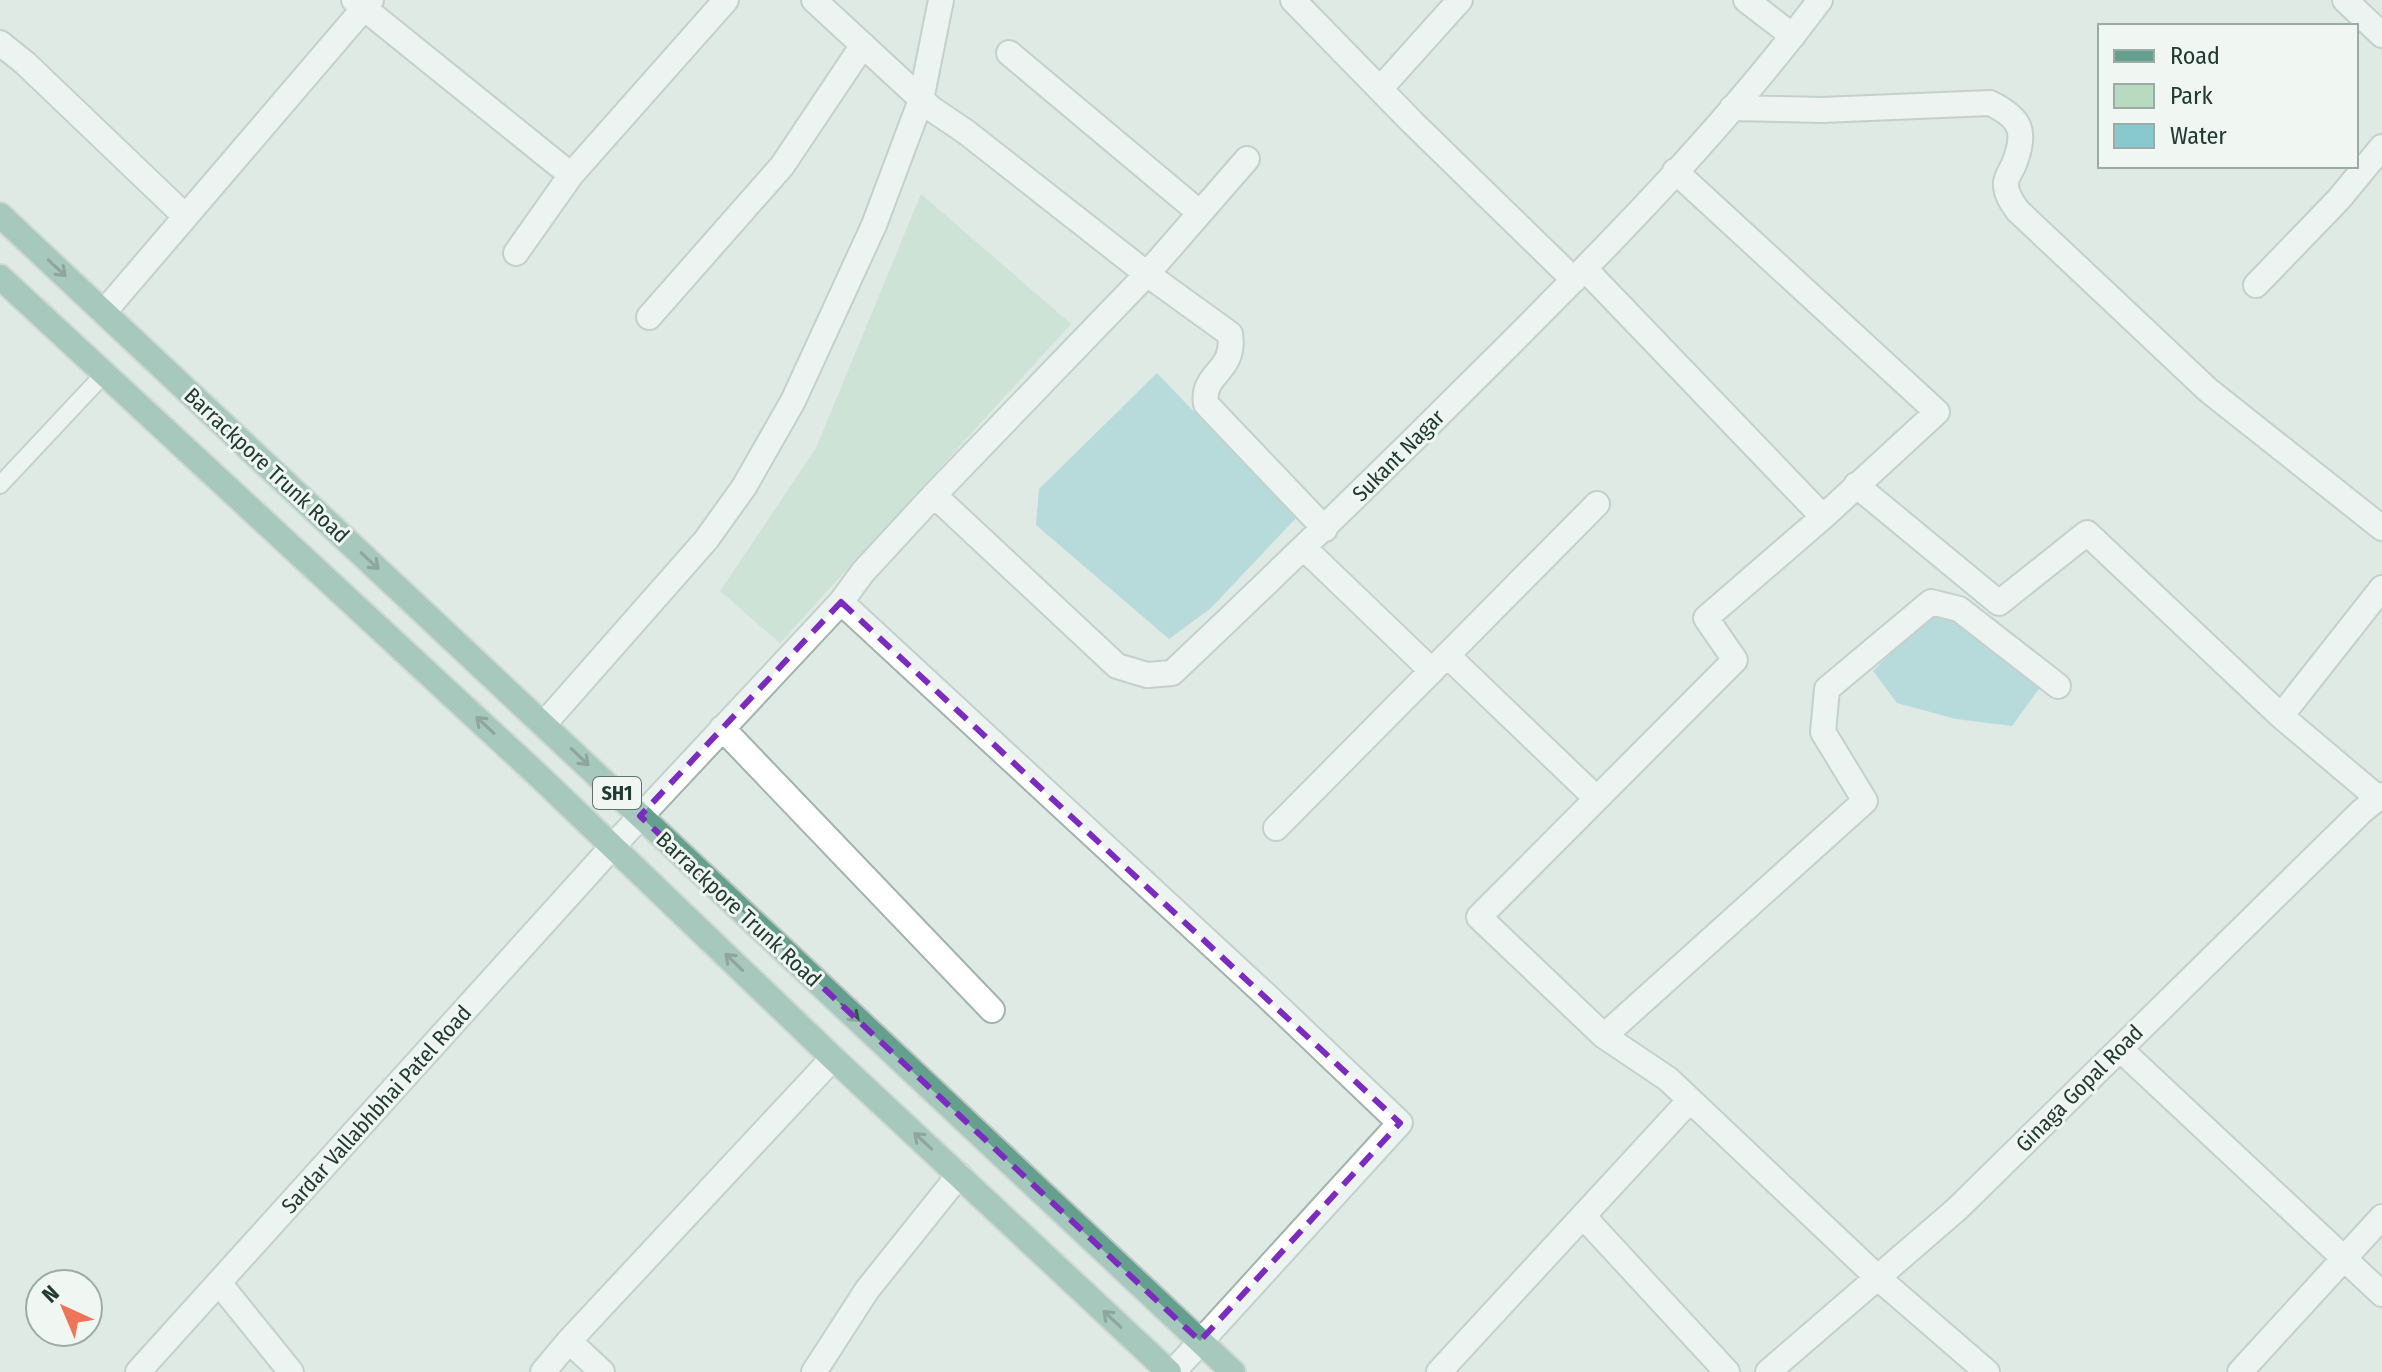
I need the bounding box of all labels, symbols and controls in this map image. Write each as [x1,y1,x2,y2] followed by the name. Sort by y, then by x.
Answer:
[2098,24,2358,168] legend
[2170,42,2220,70] text: Road
[2170,82,2213,110] text: Park
[2170,122,2227,150] text: Water
[47,259,67,278] one-way arrow
[179,382,355,549] street label: Barrackpore Trunk Road
[1347,403,1450,507] street label: Sukant Nagar
[359,551,379,569] one-way arrow
[475,717,495,735] one-way arrow
[570,747,589,766] one-way arrow
[593,777,641,809] road number: SH1
[651,826,827,993] street label: Barrackpore Trunk Road
[724,953,744,972] one-way arrow
[276,1000,477,1219] street label: Sardar Vallabhbhai Patel Road
[840,1003,860,1022] one-way arrow
[2010,1019,2149,1158] street label: Ginaga Gopal Road
[913,1132,933,1150] one-way arrow
[24,1268,104,1348] north arrow
[36,1280,65,1308] text: N
[1103,1310,1123,1328] one-way arrow

